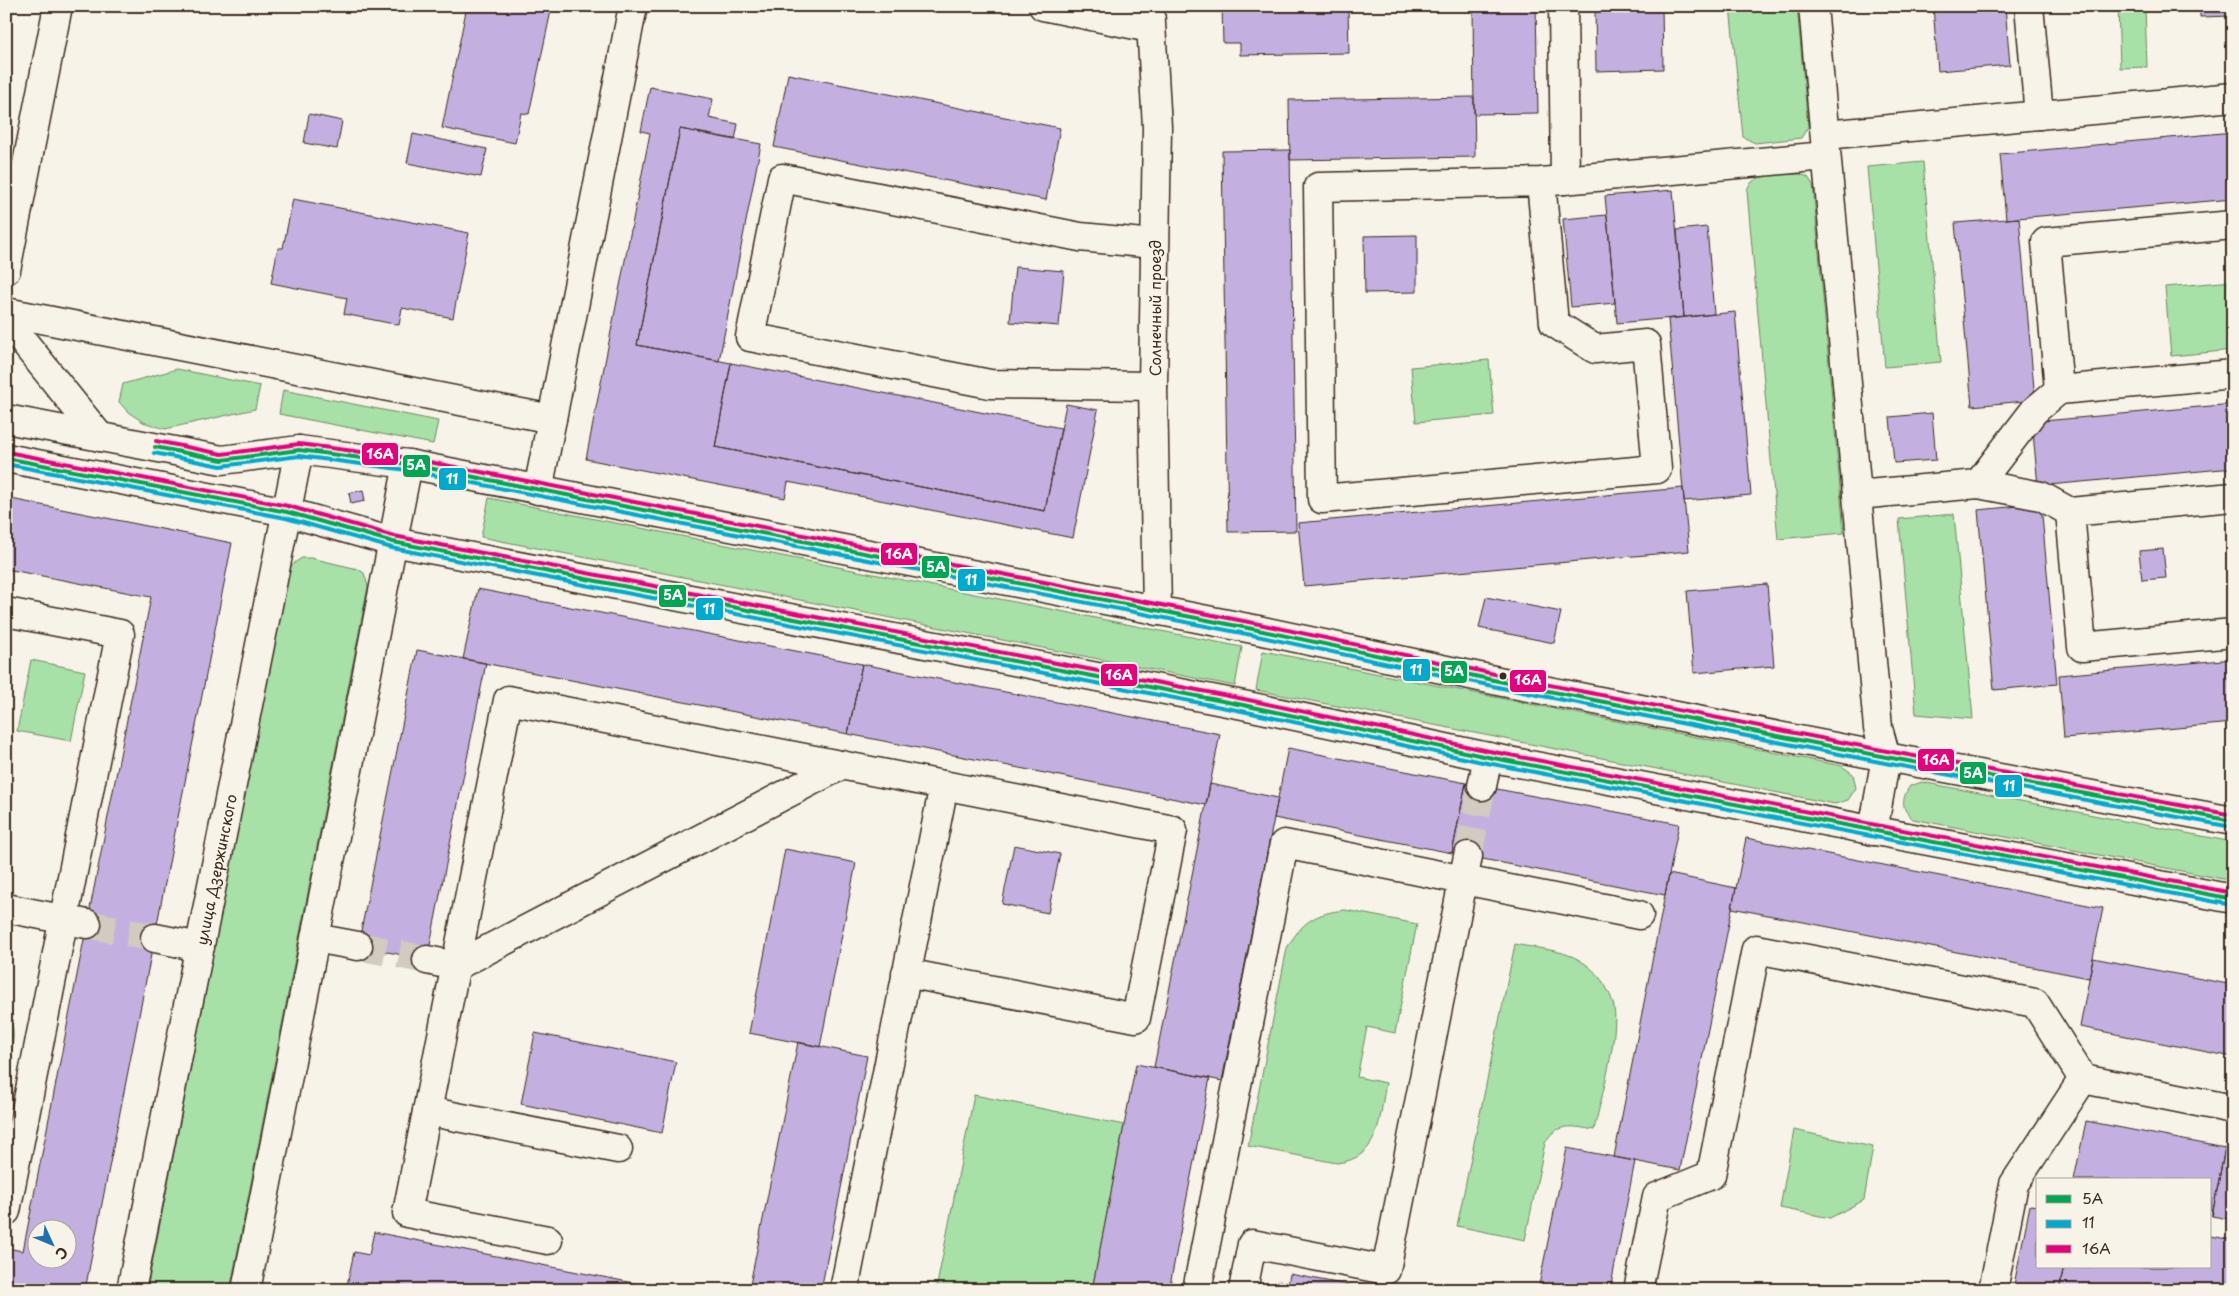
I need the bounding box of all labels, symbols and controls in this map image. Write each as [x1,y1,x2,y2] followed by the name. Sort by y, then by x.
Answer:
[1143,240,1166,376] street label: Солнечный проезд
[361,442,399,466] line badge: 16А
[366,443,394,464] text: 16А
[402,454,431,478] line badge: 5А
[406,454,426,475] text: 5А
[438,467,467,491] line badge: 11
[446,468,458,489] text: 11
[880,542,918,566] line badge: 16А
[885,543,913,564] text: 16А
[921,555,950,579] line badge: 5А
[926,556,946,577] text: 5А
[957,568,986,592] line badge: 11
[965,569,977,590] text: 11
[658,584,687,608] line badge: 5А
[663,584,683,605] text: 5А
[695,597,724,621] line badge: 11
[703,598,715,619] text: 11
[1402,658,1431,682] line badge: 11
[1410,659,1422,680] text: 11
[1440,660,1468,684] line badge: 5А
[1444,660,1464,681] text: 5А
[1100,663,1138,687] line badge: 16А
[1105,664,1133,685] text: 16А
[1509,669,1547,693] line badge: 16А
[1514,669,1542,690] text: 16А
[1498,671,1508,681] unlabelled marker
[1917,748,1955,772] line badge: 16А
[1922,749,1950,770] text: 16А
[1959,761,1987,785] line badge: 5А
[1963,762,1983,783] text: 5А
[1994,774,2023,798] line badge: 11
[2003,775,2015,796] text: 11
[189,792,241,947] street label: улица Дзержинского
[2036,1178,2212,1268] legend
[2082,1186,2103,1209] text: 5А
[2082,1210,2095,1233] text: 11
[28,1218,78,1268] north arrow
[2082,1236,2111,1259] text: 16А
[51,1242,73,1264] text: С

